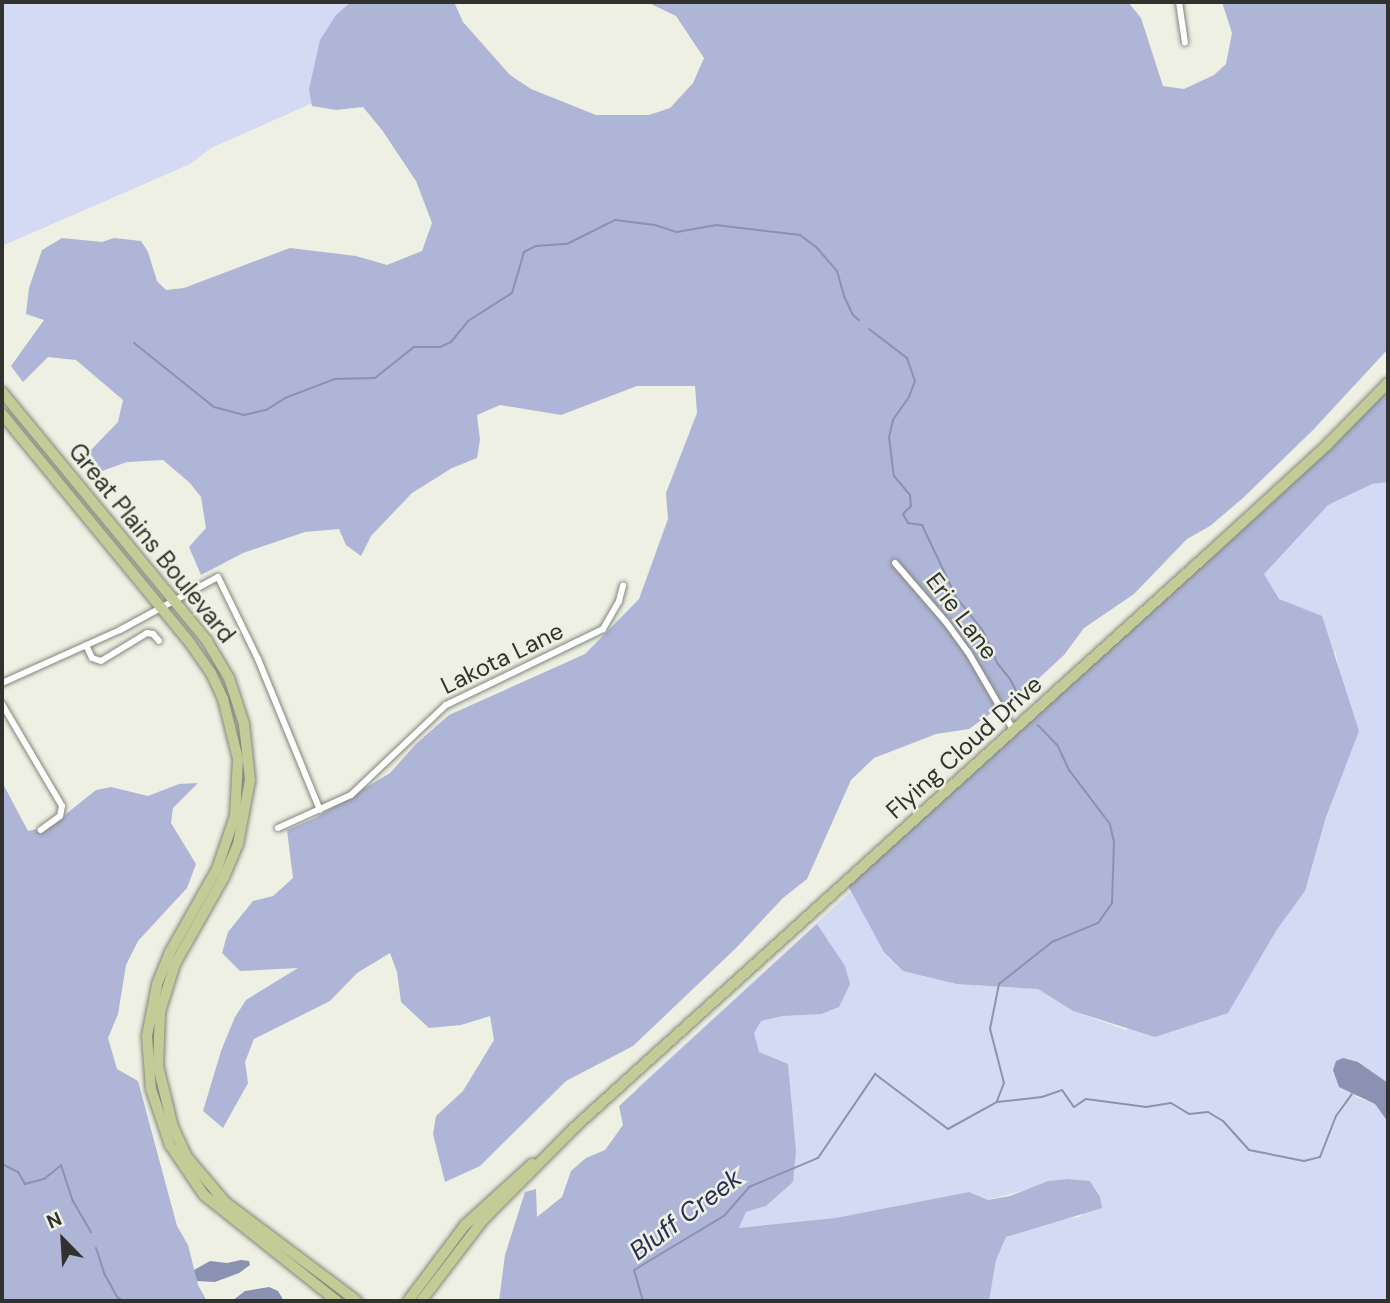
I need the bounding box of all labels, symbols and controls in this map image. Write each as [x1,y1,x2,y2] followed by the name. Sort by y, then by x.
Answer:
[63,437,241,649] street label: Great Plains Boulevard
[920,567,1004,665] street label: Erie Lane
[436,616,568,700] street label: Lakota Lane
[880,670,1048,824] street label: Flying Cloud Drive
[624,1163,748,1267] water label: Bluff Creek
[28,1205,98,1275] north arrow
[43,1206,66,1235] text: N

